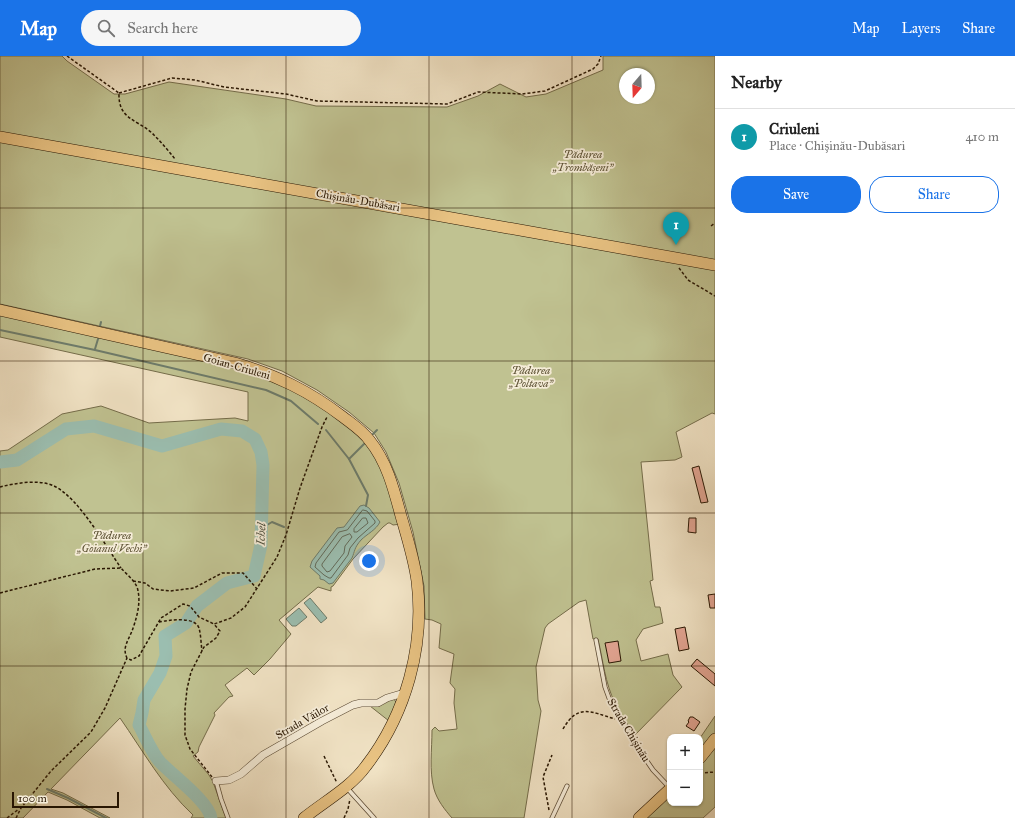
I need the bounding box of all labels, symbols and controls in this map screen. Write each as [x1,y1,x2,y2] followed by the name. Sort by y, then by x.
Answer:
[81,10,361,46] search box
[20,17,57,40] text: Map
[95,17,117,39] icon: search
[127,19,198,37] text: Search here
[852,20,880,37] text: Map
[902,20,940,37] text: Layers
[962,20,995,37] text: Share
[619,68,655,104] north arrow
[731,72,782,93] text: Nearby
[769,120,819,138] text: Criuleni
[741,129,747,145] text: 1
[965,129,999,145] text: 410 m
[769,138,905,154] text: Place · Chișinău-Dubăsari
[552,148,615,174] park label: Pădurea „Trombășeni”
[731,176,861,213] button: Save
[869,176,999,213] button: Share
[315,187,401,214] street label: Chișinău-Dubăsari
[663,212,689,245] pin: 1
[202,351,272,382] street label: Goian-Criuleni
[508,364,554,390] park label: Pădurea „Poltava”
[253,521,269,547] water label: Ichel
[76,529,148,555] park label: Pădurea „Goianul Vechi”
[359,551,379,571] your location
[605,696,653,764] street label: Strada Chișinău
[273,700,332,742] street label: Strada Văilor
[667,734,703,806] map controls
[667,734,703,770] button: +
[667,770,703,806] button: −
[12,790,119,809] scale bar
[18,792,47,805] text: 100 m

